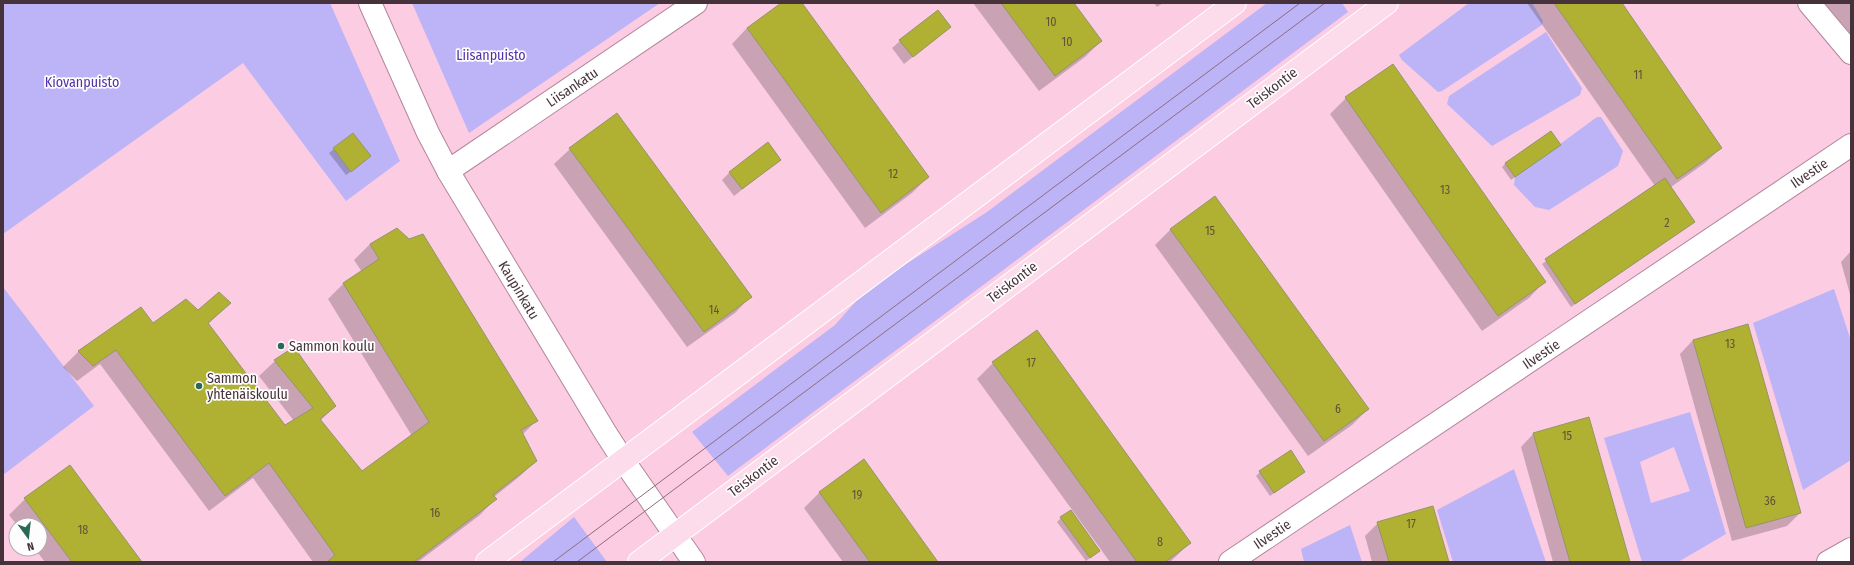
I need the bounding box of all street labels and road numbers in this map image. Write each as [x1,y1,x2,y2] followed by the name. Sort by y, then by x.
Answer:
[543,64,601,111] street label: Liisankatu
[1244,64,1301,113] street label: Teiskontie
[1787,155,1831,192] street label: Ilvestie
[495,258,543,322] street label: Kaupinkatu
[984,258,1041,307] street label: Teiskontie
[1519,336,1563,373] street label: Ilvestie
[725,452,782,501] street label: Teiskontie
[1250,516,1294,553] street label: Ilvestie

